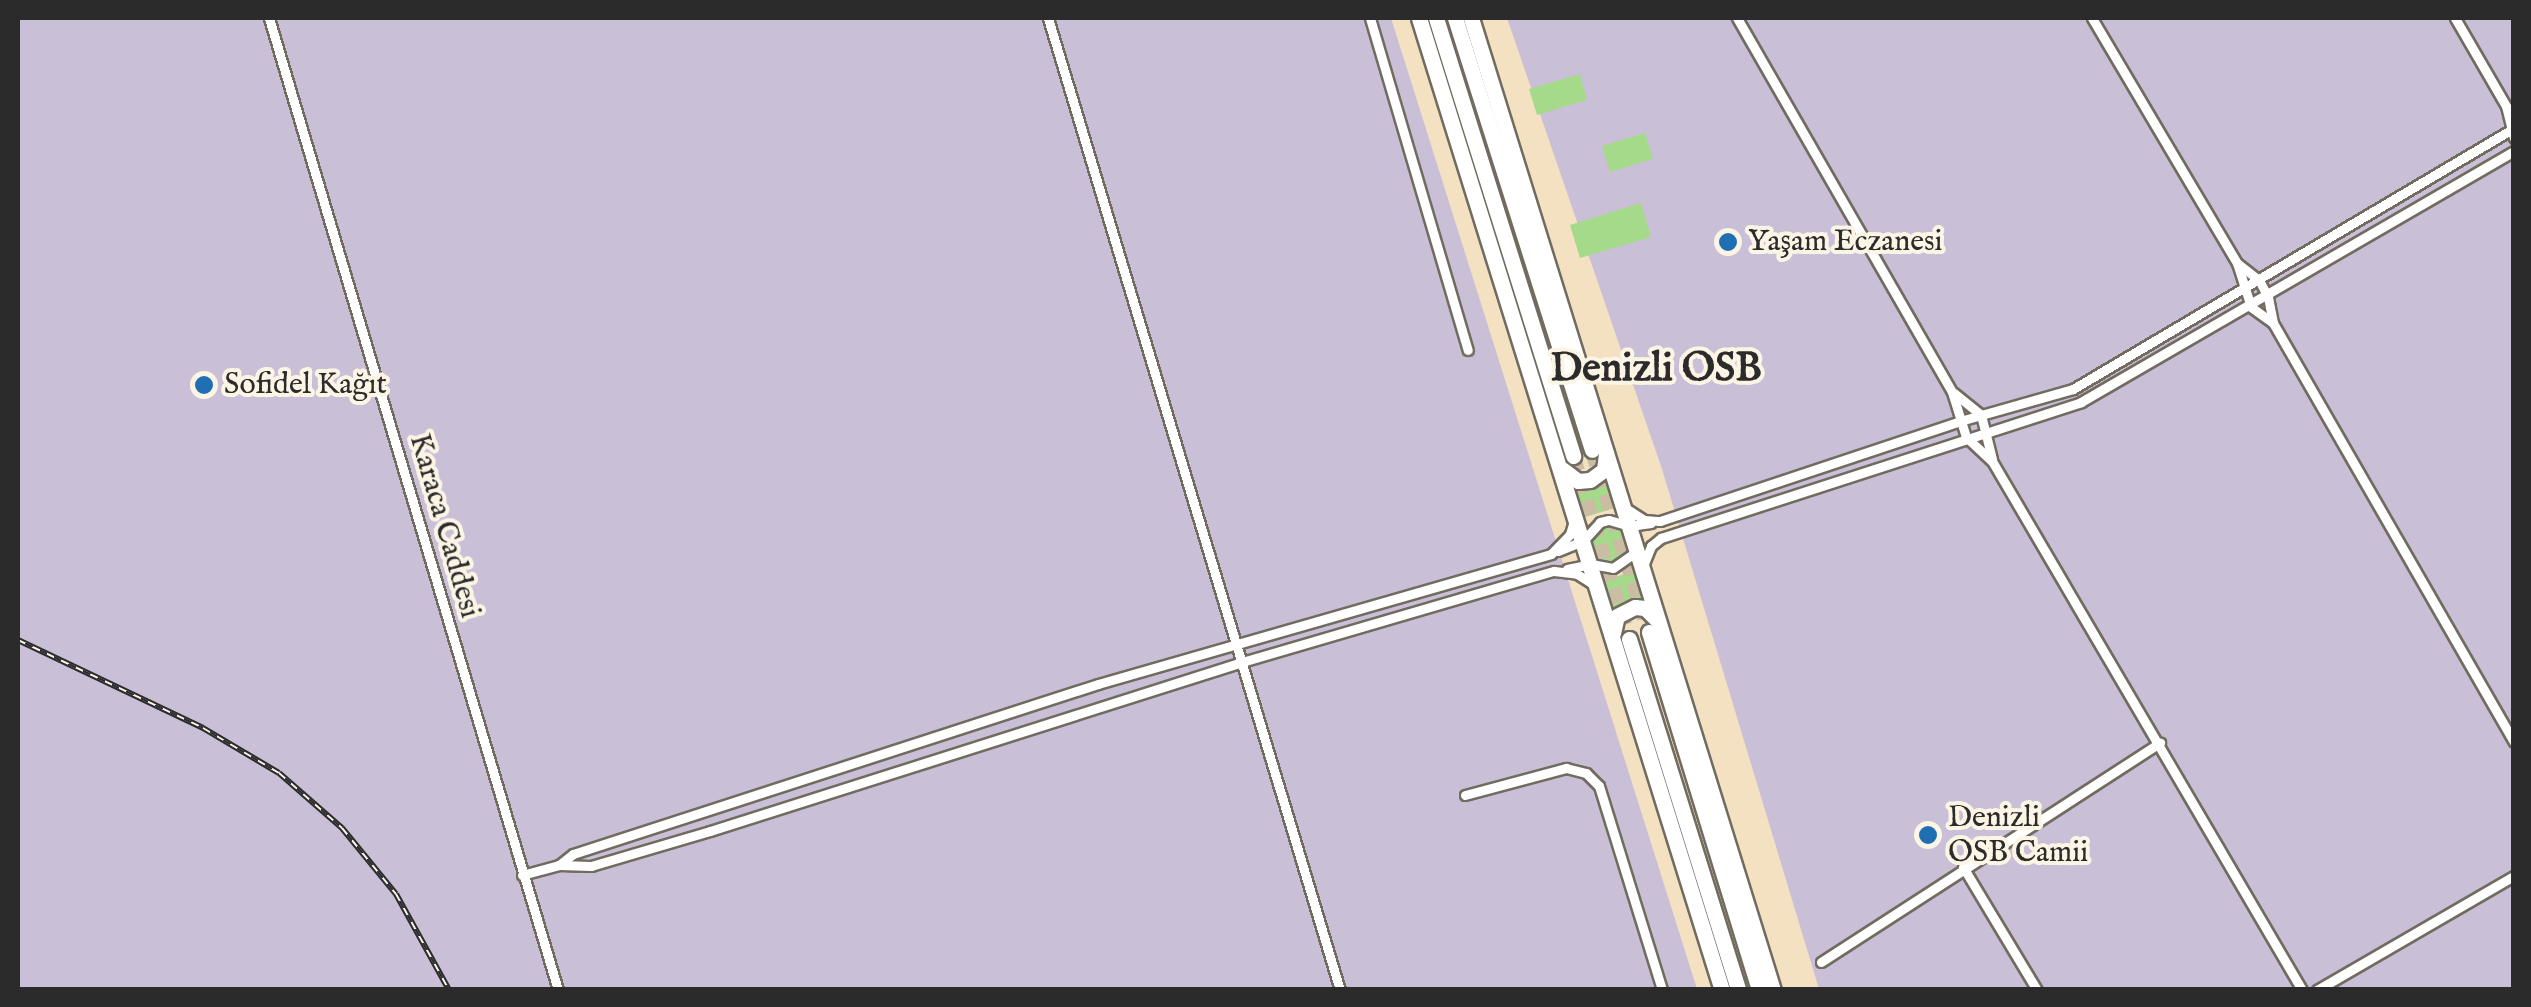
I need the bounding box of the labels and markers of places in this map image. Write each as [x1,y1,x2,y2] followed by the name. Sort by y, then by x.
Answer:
[1748,224,1943,260] place label: Yaşam Eczanesi
[1717,231,1739,253] marker: Yaşam Eczanesi
[224,367,387,403] place label: Sofidel Kağıt
[193,374,215,396] marker: Sofidel Kağıt
[1948,800,2088,870] place label: Denizli OSB Camii
[1917,824,1939,846] marker: Denizli OSB Camii

